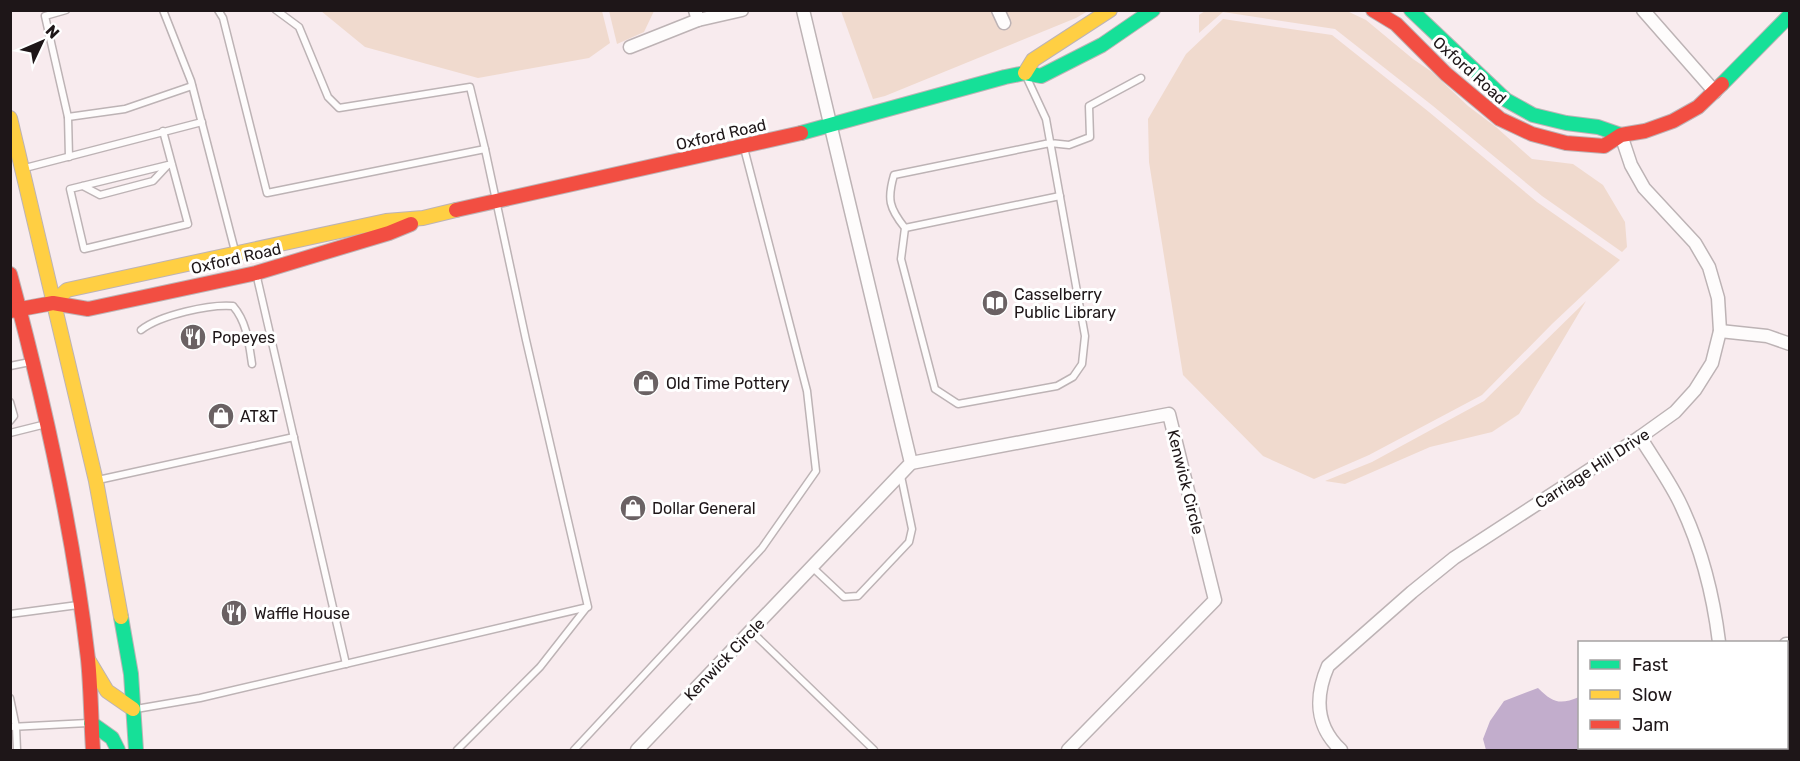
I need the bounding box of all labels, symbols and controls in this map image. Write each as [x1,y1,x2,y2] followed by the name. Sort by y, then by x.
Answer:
[12,12,72,72] north arrow
[42,21,63,43] text: N
[1429,33,1510,108] street label: Oxford Road
[674,115,768,154] street label: Oxford Road
[189,239,283,278] street label: Oxford Road
[1014,285,1116,322] place label: Casselberry Public Library
[980,288,1010,318] library icon: Casselberry Public Library
[178,322,208,352] restaurant icon: Popeyes
[212,328,275,347] place label: Popeyes
[631,368,661,398] shop icon: Old Time Pottery
[666,374,790,393] place label: Old Time Pottery
[206,401,236,431] shop icon: AT&T
[240,407,278,426] place label: AT&T
[1532,424,1653,512] street label: Carriage Hill Drive
[1163,428,1208,537] street label: Kenwick Circle
[618,493,648,523] shop icon: Dollar General
[652,499,756,518] place label: Dollar General
[219,598,249,628] restaurant icon: Waffle House
[254,604,350,623] place label: Waffle House
[680,614,769,705] street label: Kenwick Circle
[1578,641,1788,749] legend
[1632,654,1668,676] text: Fast
[1632,684,1672,706] text: Slow
[1632,714,1669,736] text: Jam

